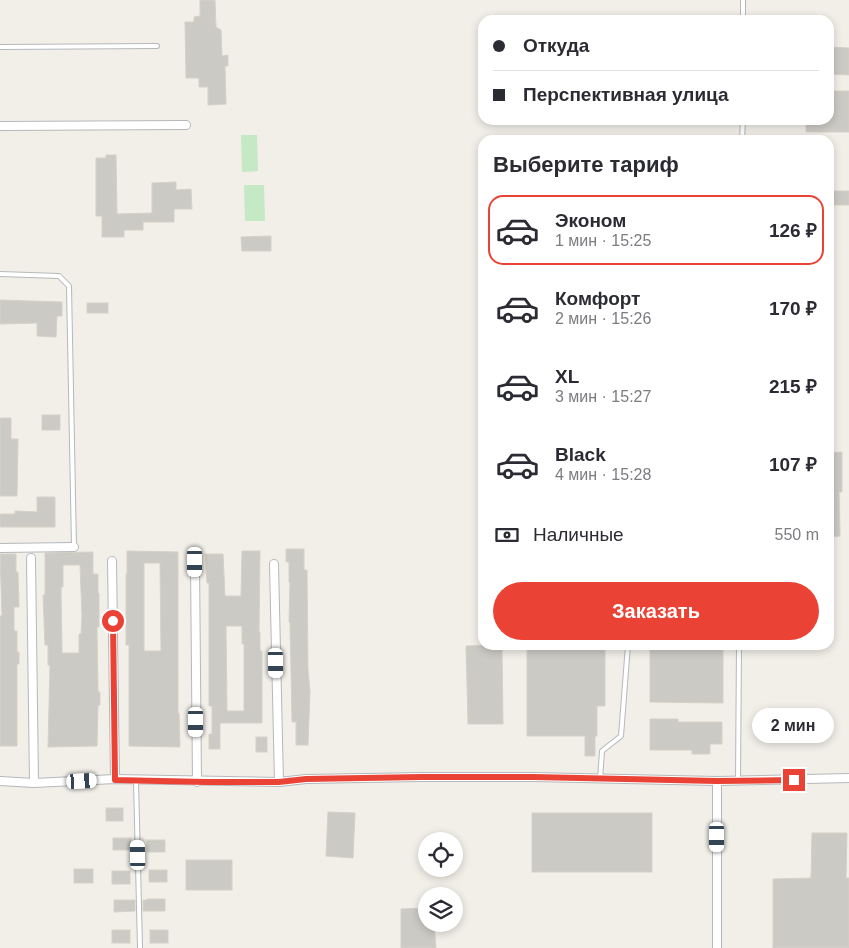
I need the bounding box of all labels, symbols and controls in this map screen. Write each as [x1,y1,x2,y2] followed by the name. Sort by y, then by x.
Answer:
[523,35,589,56] text: Откуда
[523,84,729,105] text: Перспективная улица
[493,152,679,177] text: Выберите тариф
[495,208,540,253] icon: car
[555,210,626,231] text: Эконом
[769,220,817,241] text: 126 ₽
[555,232,651,249] text: 1 мин · 15:25
[495,286,540,331] icon: car
[555,288,640,309] text: Комфорт
[769,298,817,319] text: 170 ₽
[555,310,651,327] text: 2 мин · 15:26
[495,364,540,409] icon: car
[555,366,579,387] text: XL
[769,376,817,397] text: 215 ₽
[555,388,651,405] text: 3 мин · 15:27
[495,442,540,487] icon: car
[555,444,606,465] text: Black
[769,454,817,475] text: 107 ₽
[555,466,651,483] text: 4 мин · 15:28
[493,521,521,549] icon: cash
[533,524,624,545] text: Наличные
[775,526,819,543] text: 550 m
[187,547,202,577] car
[493,582,819,640] button: Заказать
[102,610,124,632] route start
[268,648,283,678] car
[188,707,203,737] car
[753,708,835,742] callout: 2 мин
[771,717,815,734] text: 2 мин
[783,769,805,791] route end
[66,773,97,789] car
[709,822,724,852] car
[418,832,463,932] map controls
[418,832,463,877] button: locate
[130,840,145,870] car
[418,887,463,932] button: layers

